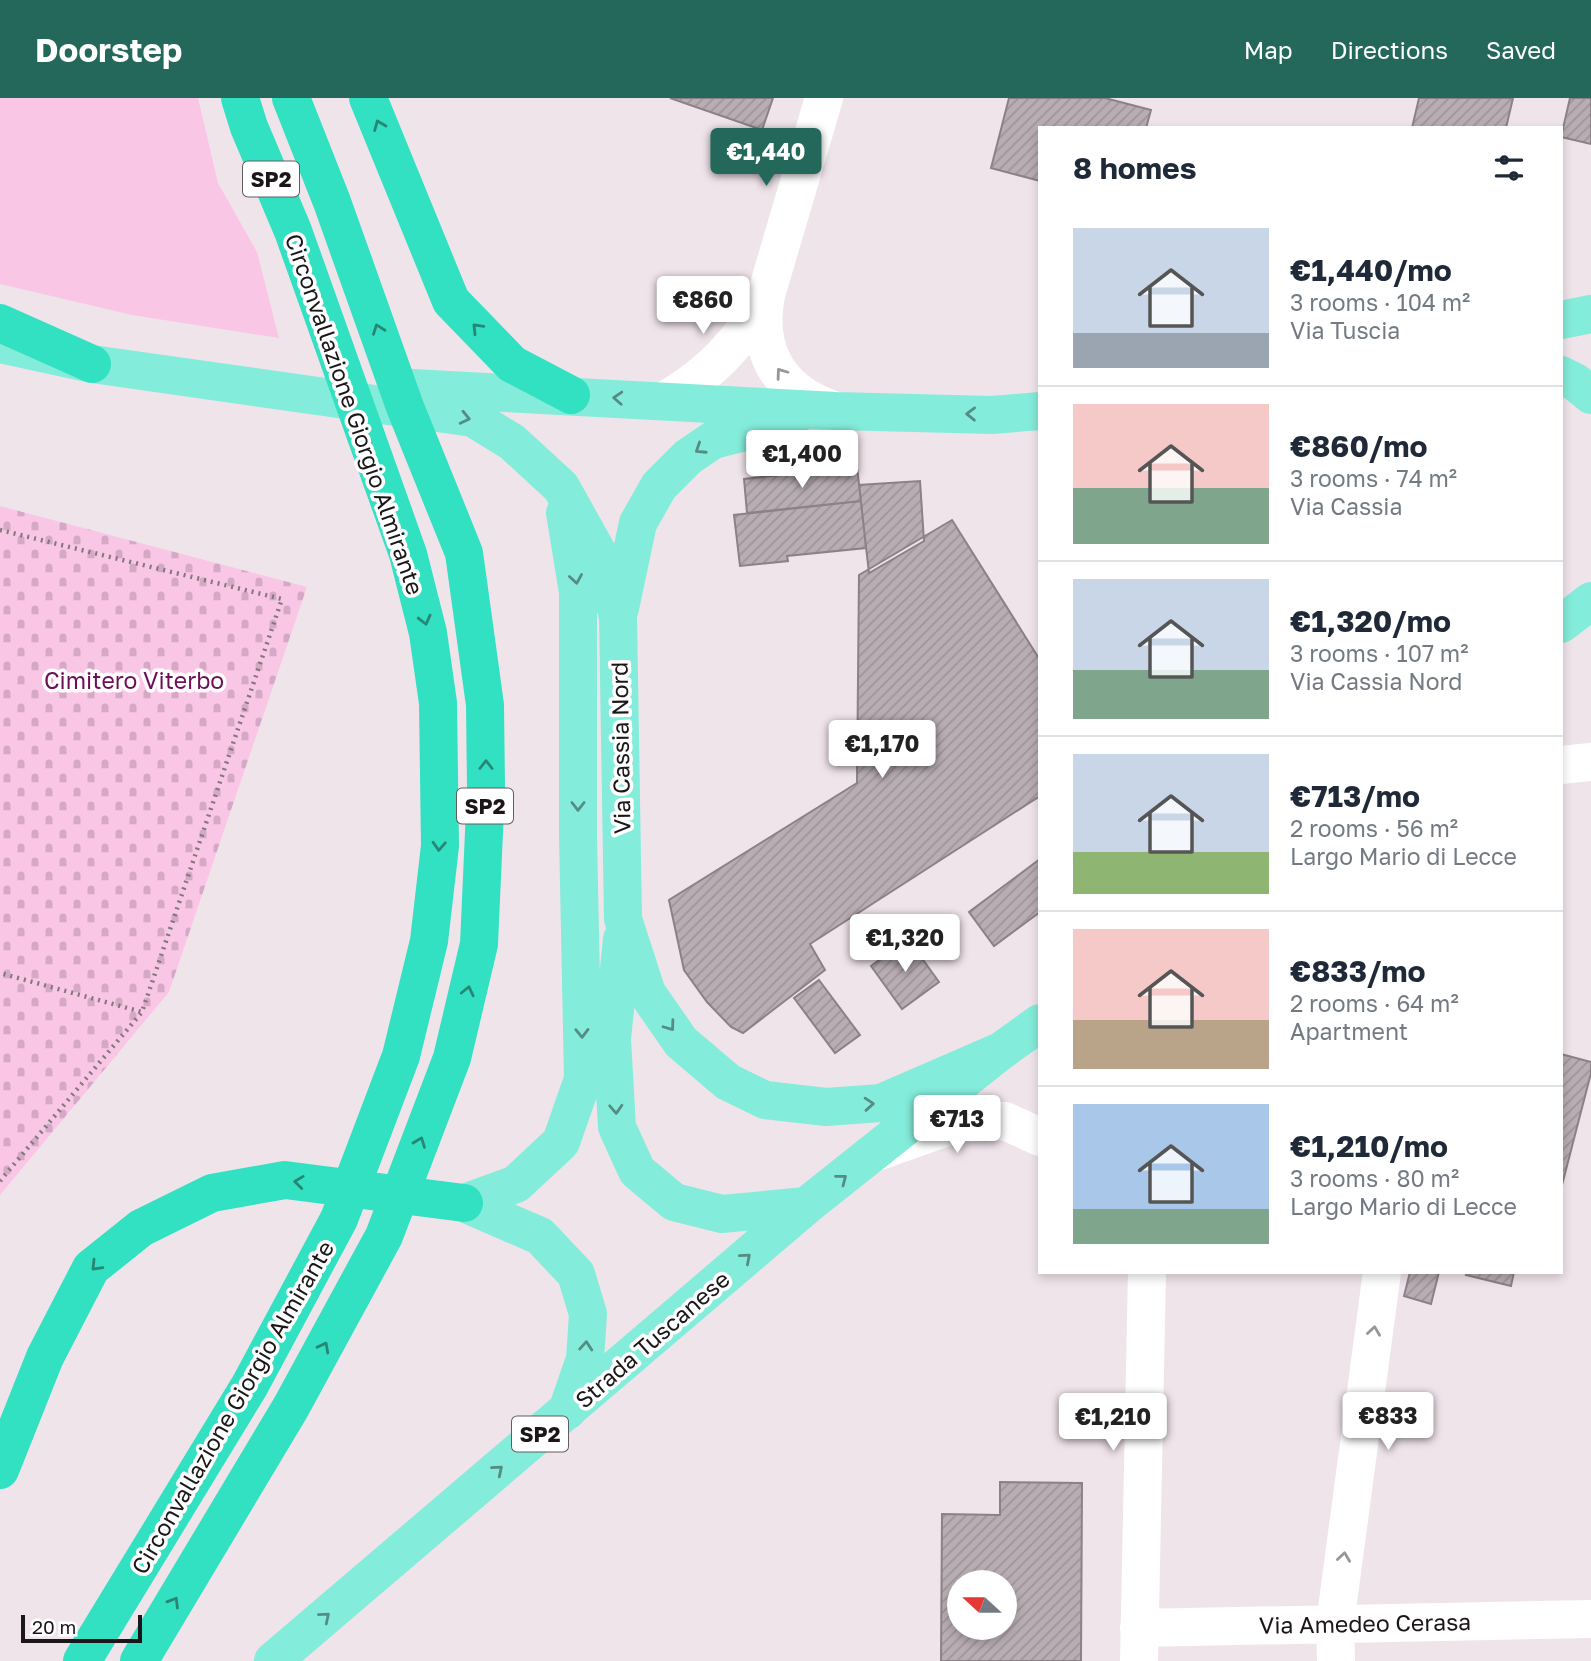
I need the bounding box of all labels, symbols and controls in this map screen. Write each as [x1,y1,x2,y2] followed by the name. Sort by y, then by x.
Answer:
[35,30,182,69] text: Doorstep
[1244,35,1293,64] text: Map
[1331,35,1448,64] text: Directions
[1486,35,1556,64] text: Saved
[373,120,387,132] one-way arrow
[709,129,823,188] pin: €1,440
[726,137,806,165] text: €1,440
[1490,149,1528,187] icon: filters
[1073,150,1197,186] text: 8 homes
[243,162,299,196] road number: SP2
[280,230,430,598] street label: Circonvallazione Giorgio Almirante
[1290,252,1452,288] text: €1,440/mo
[1129,256,1213,340] icon: home
[662,276,744,336] pin: €860
[673,285,733,313] text: €860
[1290,288,1470,316] text: 3 rooms · 104 m²
[1290,316,1400,344] text: Via Tuscia
[472,323,485,336] one-way arrow
[372,324,386,336] one-way arrow
[776,369,789,381] one-way arrow
[612,391,623,406] one-way arrow
[966,406,976,422] one-way arrow
[458,410,470,424] one-way arrow
[1290,428,1428,464] text: €860/mo
[745,430,859,490] pin: €1,400
[1129,432,1213,516] icon: home
[762,439,842,467] text: €1,400
[694,440,707,453] one-way arrow
[1290,464,1457,492] text: 3 rooms · 74 m²
[1290,492,1403,520] text: Via Cassia
[568,573,583,585] one-way arrow
[1290,603,1451,639] text: €1,320/mo
[1129,607,1213,691] icon: home
[417,614,431,626] one-way arrow
[1290,639,1468,667] text: 3 rooms · 107 m²
[604,662,636,834] street label: Via Cassia Nord
[44,666,224,694] park label: Cimitero Viterbo
[1290,667,1462,695] text: Via Cassia Nord
[825,720,939,780] pin: €1,170
[845,729,919,757] text: €1,170
[478,760,494,770] one-way arrow
[1290,778,1420,814] text: €713/mo
[1129,782,1213,866] icon: home
[457,788,513,824] road number: SP2
[570,801,586,812] one-way arrow
[1290,814,1458,842] text: 2 rooms · 56 m²
[432,841,447,852] one-way arrow
[1290,842,1517,870] text: Largo Mario di Lecce
[848,914,962,974] pin: €1,320
[866,923,944,951] text: €1,320
[1290,953,1426,989] text: €833/mo
[1129,957,1213,1041] icon: home
[460,986,474,998] one-way arrow
[1290,989,1459,1017] text: 2 rooms · 64 m²
[1290,1017,1408,1045] text: Apartment
[662,1018,674,1031] one-way arrow
[574,1029,590,1039] one-way arrow
[916,1096,998,1155] pin: €713
[864,1097,875,1112] one-way arrow
[608,1104,623,1115] one-way arrow
[930,1104,984,1132] text: €713
[1290,1128,1448,1164] text: €1,210/mo
[1129,1132,1213,1216] icon: home
[411,1136,425,1148] one-way arrow
[1290,1164,1459,1192] text: 3 rooms · 80 m²
[293,1174,305,1189] one-way arrow
[834,1174,847,1187] one-way arrow
[1290,1192,1517,1220] text: Largo Mario di Lecce
[125,1235,339,1579] street label: Circonvallazione Giorgio Almirante
[737,1254,750,1266] one-way arrow
[91,1258,104,1271] one-way arrow
[569,1264,735,1414] street label: Strada Tuscanese
[1367,1325,1382,1337] one-way arrow
[578,1340,593,1351] one-way arrow
[315,1342,329,1354] one-way arrow
[1347,1392,1429,1452] pin: €833
[1056,1394,1170,1453] pin: €1,210
[1359,1401,1418,1429] text: €833
[1075,1402,1151,1430] text: €1,210
[512,1416,568,1452] road number: SP2
[490,1466,503,1478] one-way arrow
[1337,1551,1352,1563] one-way arrow
[947,1570,1017,1640] north arrow
[947,1570,1017,1640] map controls
[165,1597,178,1610] one-way arrow
[1259,1607,1471,1639] street label: Via Amedeo Cerasa
[21,1612,142,1644] scale bar
[316,1613,329,1625] one-way arrow
[32,1615,76,1638] text: 20 m

